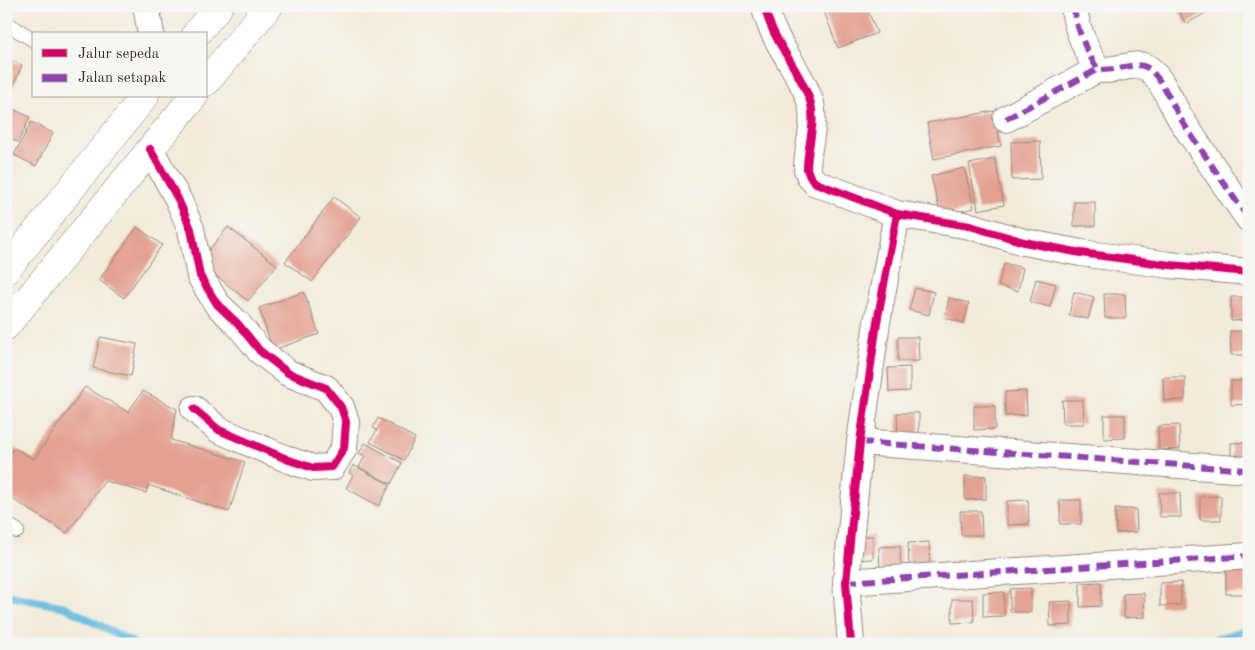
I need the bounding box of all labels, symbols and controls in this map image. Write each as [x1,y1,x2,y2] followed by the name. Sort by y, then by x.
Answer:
[32,32,208,98] legend
[78,47,160,62] text: Jalur sepeda
[78,71,167,86] text: Jalan setapak

